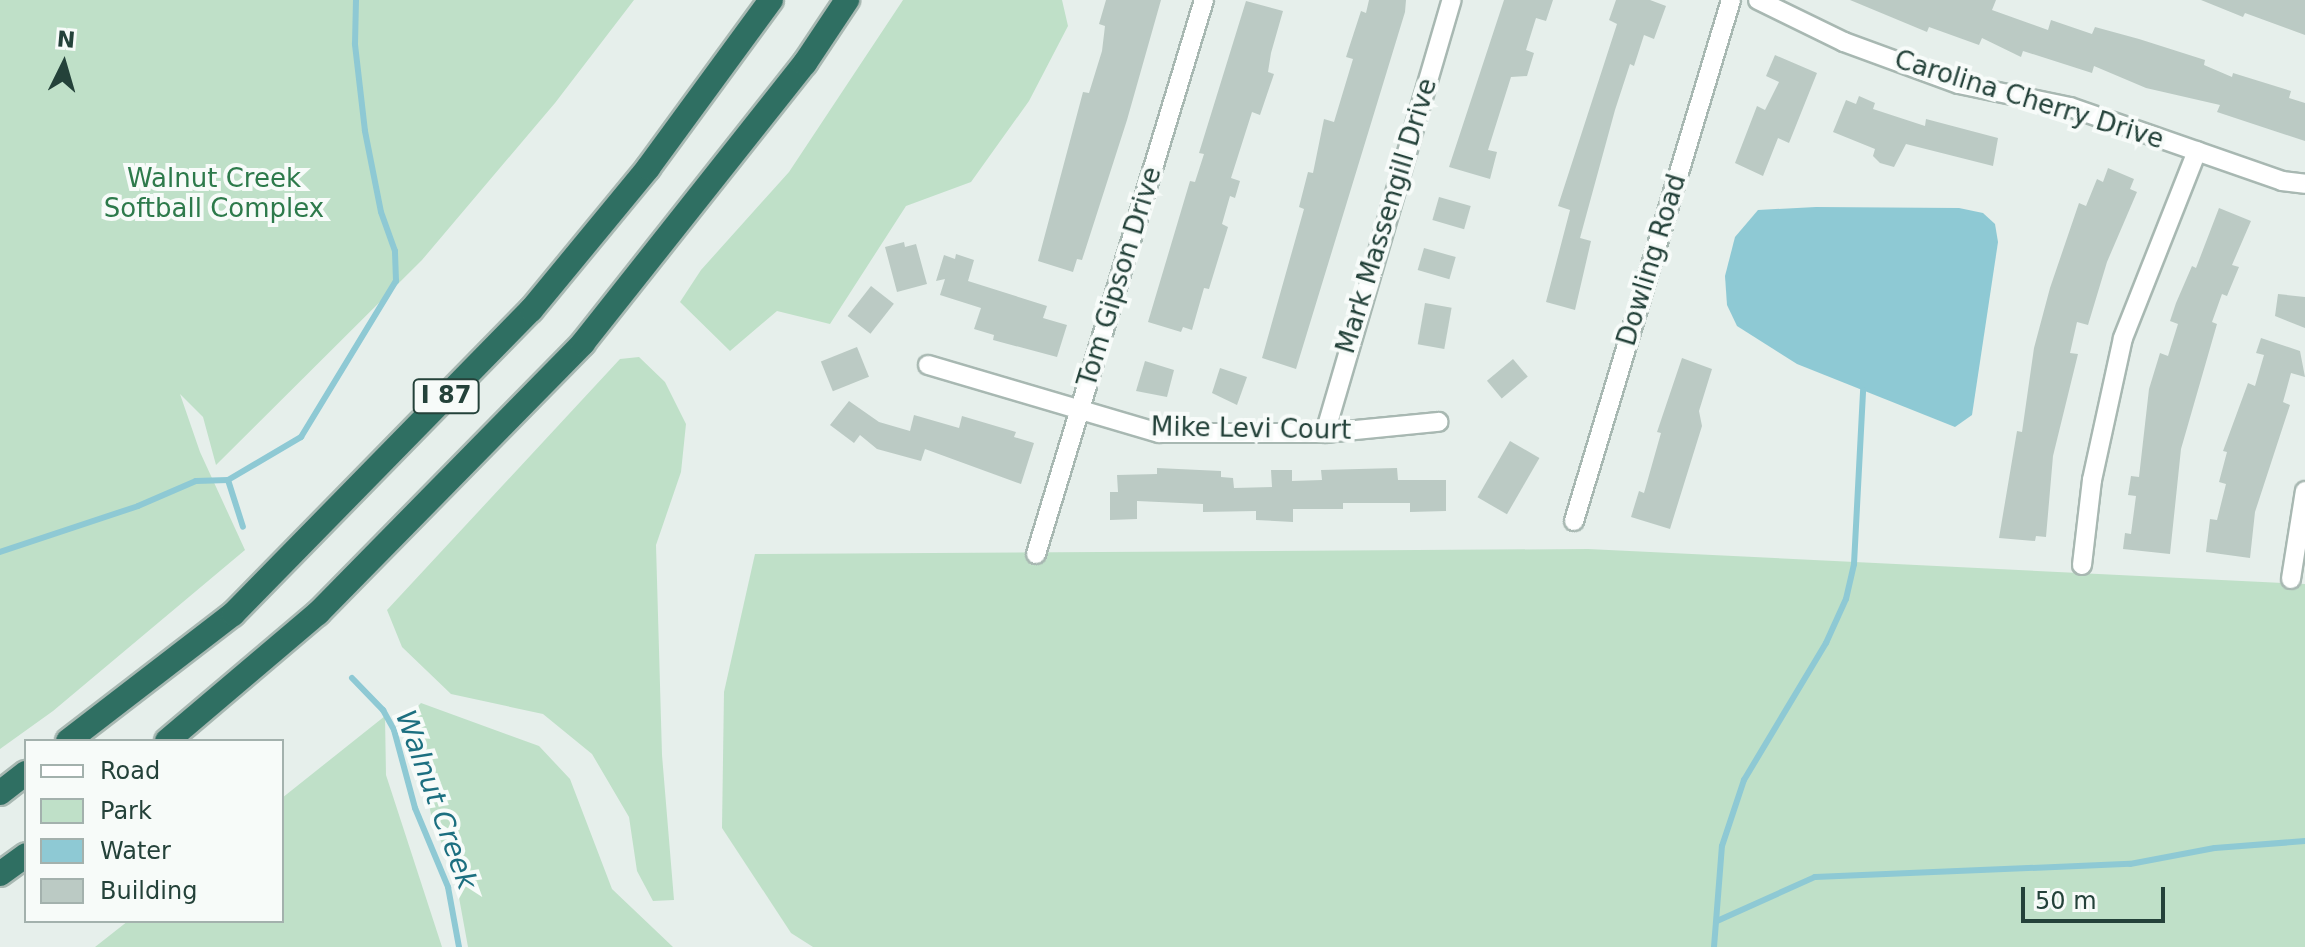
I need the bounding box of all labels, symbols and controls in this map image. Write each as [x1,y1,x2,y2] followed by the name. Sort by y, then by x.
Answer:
[24,24,104,104] north arrow
[56,26,76,53] text: N
[1891,44,2167,156] street label: Carolina Cherry Drive
[1330,75,1444,357] street label: Mark Massengill Drive
[104,163,324,224] park label: Walnut Creek Softball Complex
[1072,163,1168,391] street label: Tom Gipson Drive
[1611,170,1693,350] street label: Dowling Road
[412,376,480,416] road number: I 87
[1151,412,1351,446] street label: Mike Levi Court
[388,706,484,894] water label: Walnut Creek
[24,739,284,923] legend
[100,757,160,785] text: Road
[100,797,152,825] text: Park
[100,837,171,865] text: Water
[2025,871,2169,921] scale bar
[100,877,197,905] text: Building
[2035,887,2097,915] text: 50 m

